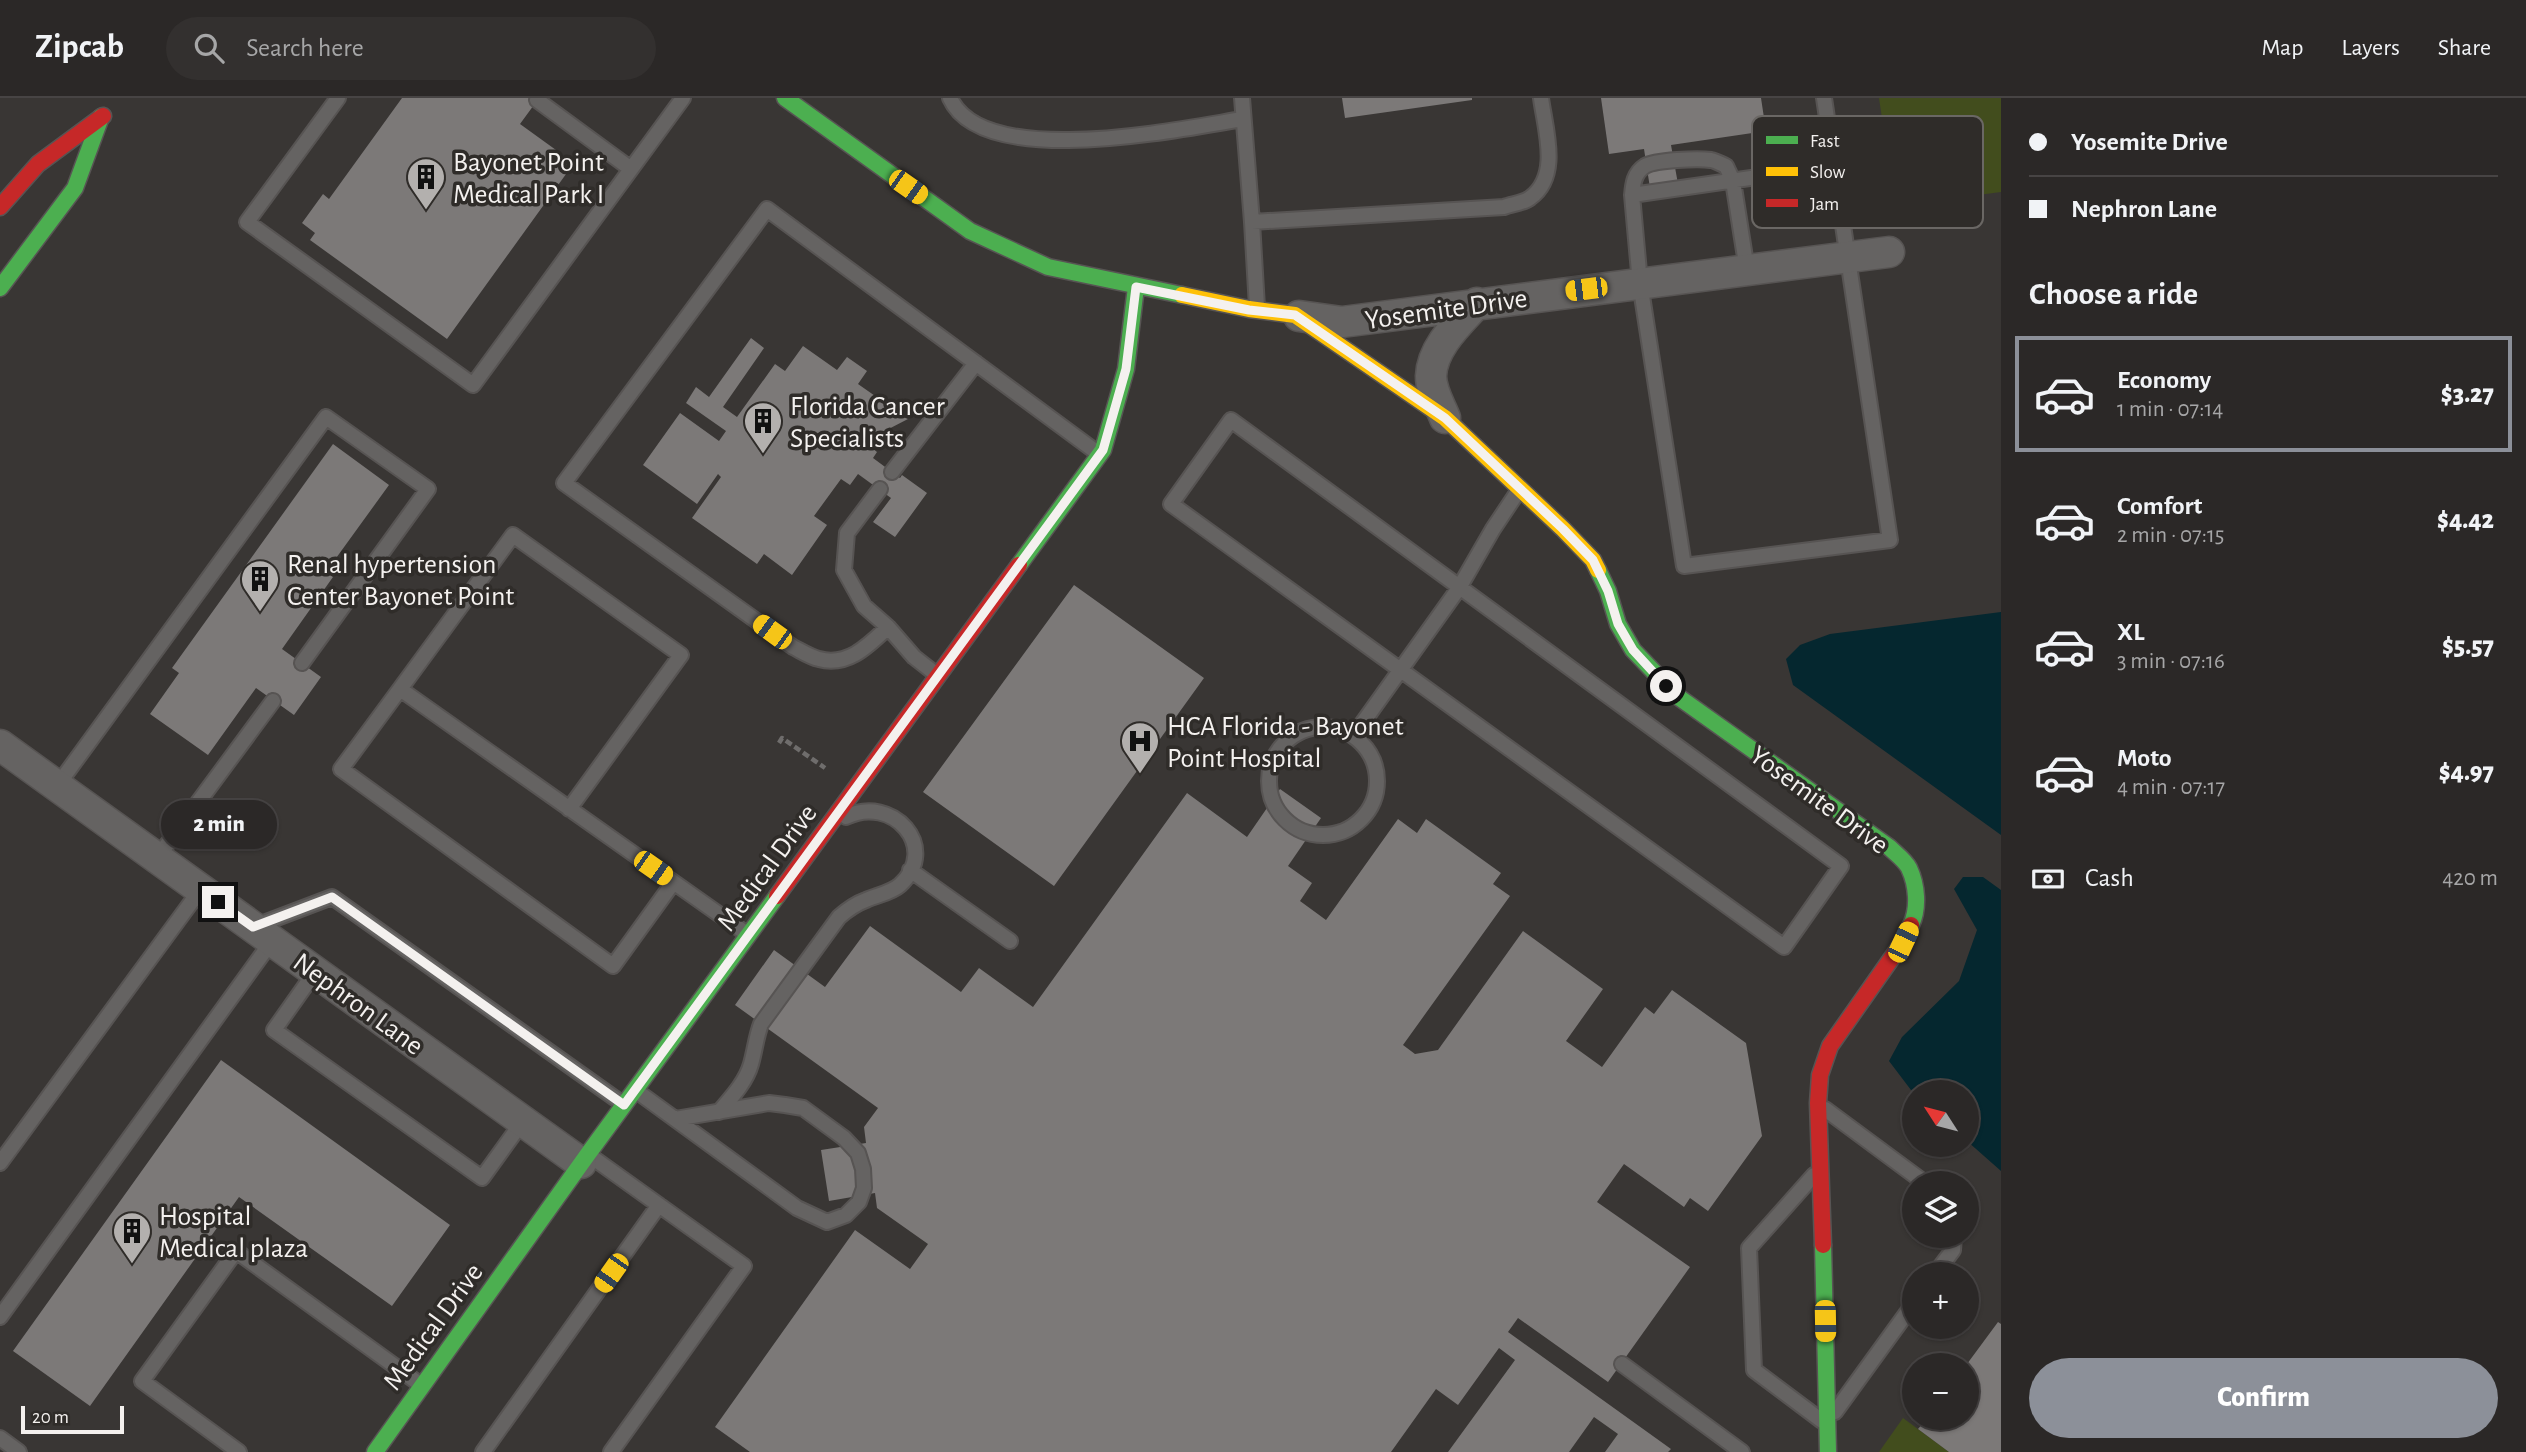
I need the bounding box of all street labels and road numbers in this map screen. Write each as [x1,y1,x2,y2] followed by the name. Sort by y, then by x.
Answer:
[1363,285,1529,335] street label: Yosemite Drive
[1744,741,1893,860] street label: Yosemite Drive
[713,800,823,937] street label: Medical Drive
[288,948,428,1061] street label: Nephron Lane
[379,1259,489,1396] street label: Medical Drive

